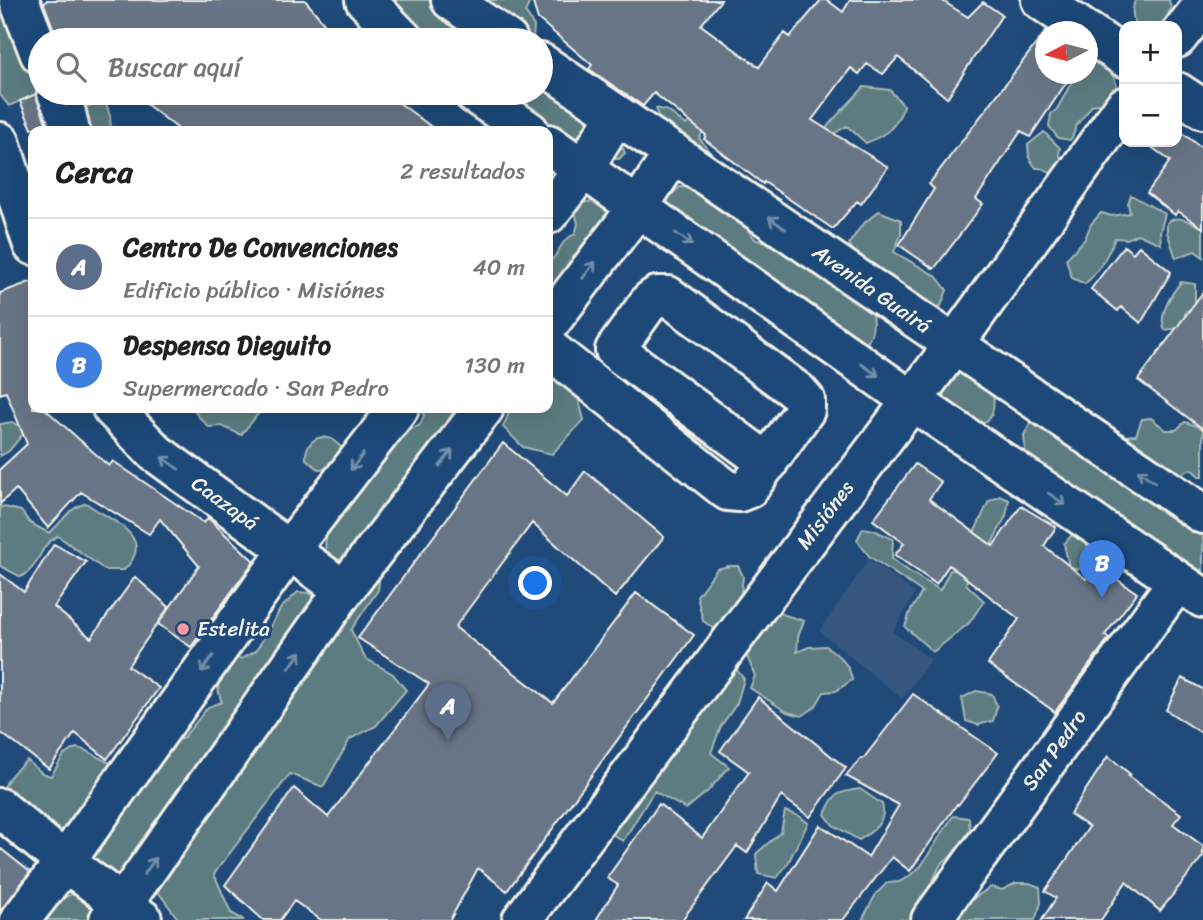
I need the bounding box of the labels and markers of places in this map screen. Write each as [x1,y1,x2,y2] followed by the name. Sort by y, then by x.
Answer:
[1079,540,1125,598] pin: B
[197,610,270,648] place label: Estelita
[175,621,191,637] marker: Estelita
[425,683,471,741] pin: A

